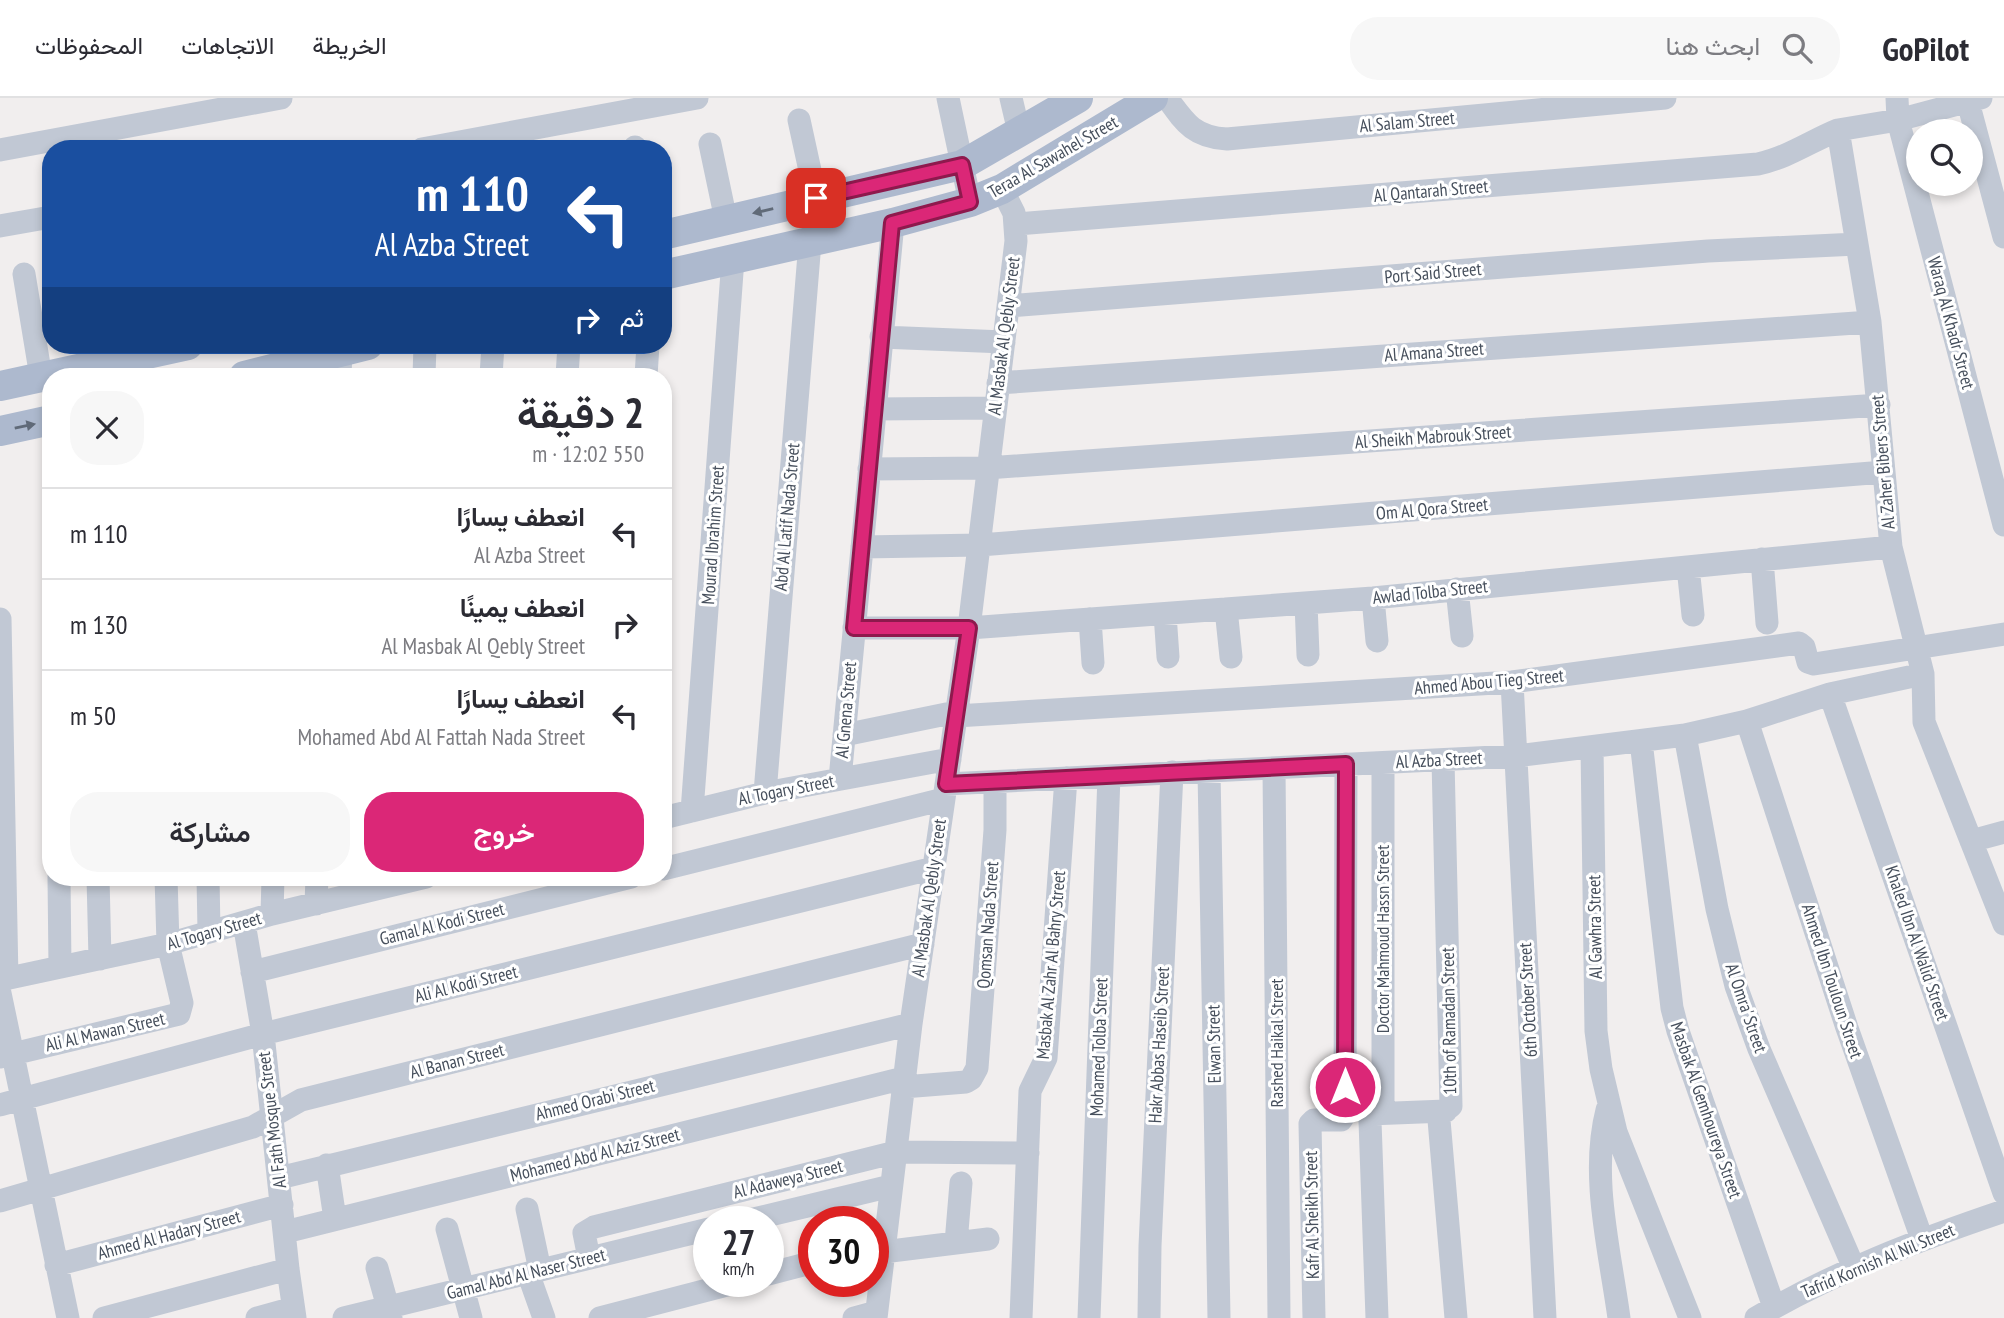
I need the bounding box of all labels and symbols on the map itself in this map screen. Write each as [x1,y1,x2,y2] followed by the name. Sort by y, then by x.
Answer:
[1358,106,1456,137] street label: Al Salam Street
[984,110,1122,203] street label: Teraa Al Sawahel Street
[786,168,846,228] pin
[1373,174,1489,207] street label: Al Qantarah Street
[752,206,774,217] one-way arrow
[1923,254,1980,392] street label: Waraq Al Khadr Street
[982,255,1025,416] street label: Al Masbak Al Qebly Street
[1384,257,1482,288] street label: Port Said Street
[1383,337,1485,366] street label: Al Amana Street
[1865,394,1900,530] street label: Al Zaher Bibers Street
[14,420,36,431] one-way arrow
[1354,420,1512,453] street label: Al Sheikh Mabrouk Street
[769,442,804,592] street label: Abd Al Latif Nada Street
[696,465,729,605] street label: Mourad Ibrahim Street
[1375,492,1489,525] street label: Om Al Qora Street
[1371,574,1489,609] street label: Awlad Tolba Street
[830,661,861,759] street label: Al Gnena Street
[1413,664,1565,699] street label: Ahmed Abou Tieg Street
[1395,746,1483,773] street label: Al Azba Street
[736,769,836,810] street label: Al Togary Street
[906,817,951,978] street label: Al Masbak Al Qebly Street
[1371,845,1394,1033] street label: Doctor Mahmoud Hassn Street
[972,861,1003,989] street label: Qomsan Nada Street
[1880,862,1955,1023] street label: Khaled Ibn Al Walid Street
[1031,870,1070,1060] street label: Masbak Al Zahr Al Bahry Street
[1582,875,1607,979] street label: Al Gawhra Street
[377,897,507,950] street label: Gamal Al Kodi Street
[1797,901,1868,1061] street label: Ahmed Ibn Touloun Street
[164,906,264,955] street label: Al Togary Street
[1513,942,1542,1058] street label: 6th October Street
[1436,947,1461,1095] street label: 10th of Ramadan Street
[412,960,520,1007] street label: Ali Al Kodi Street
[1720,960,1773,1056] street label: Al Omra' Street
[1143,966,1174,1124] street label: Hakr Abbas Haseib Street
[1085,977,1112,1117] street label: Mohamed Tolba Street
[1265,978,1288,1108] street label: Rashed Haikal Street
[1201,1004,1226,1084] street label: Elwan Street
[43,1007,167,1056] street label: Ali Al Mawan Street
[1666,1019,1747,1201] street label: Masbak Al Gemhoureya Street
[407,1038,506,1083] street label: Al Banan Street
[252,1050,291,1190] street label: Al Fath Mosque Street
[1308,1050,1382,1124] position arrow
[533,1074,657,1125] street label: Ahmed Orabi Street
[508,1122,682,1187] street label: Mohamed Abd Al Aziz Street
[1299,1151,1324,1279] street label: Kafr Al Sheikh Street
[731,1154,845,1203] street label: Al Adaweya Street
[95,1204,243,1265] street label: Ahmed Al Hadary Street
[798,1206,889,1297] speed limit sign: 30
[1798,1218,1958,1303] street label: Tafrid Kornish Al Nil Street
[444,1243,608,1304] street label: Gamal Abd Al Naser Street

